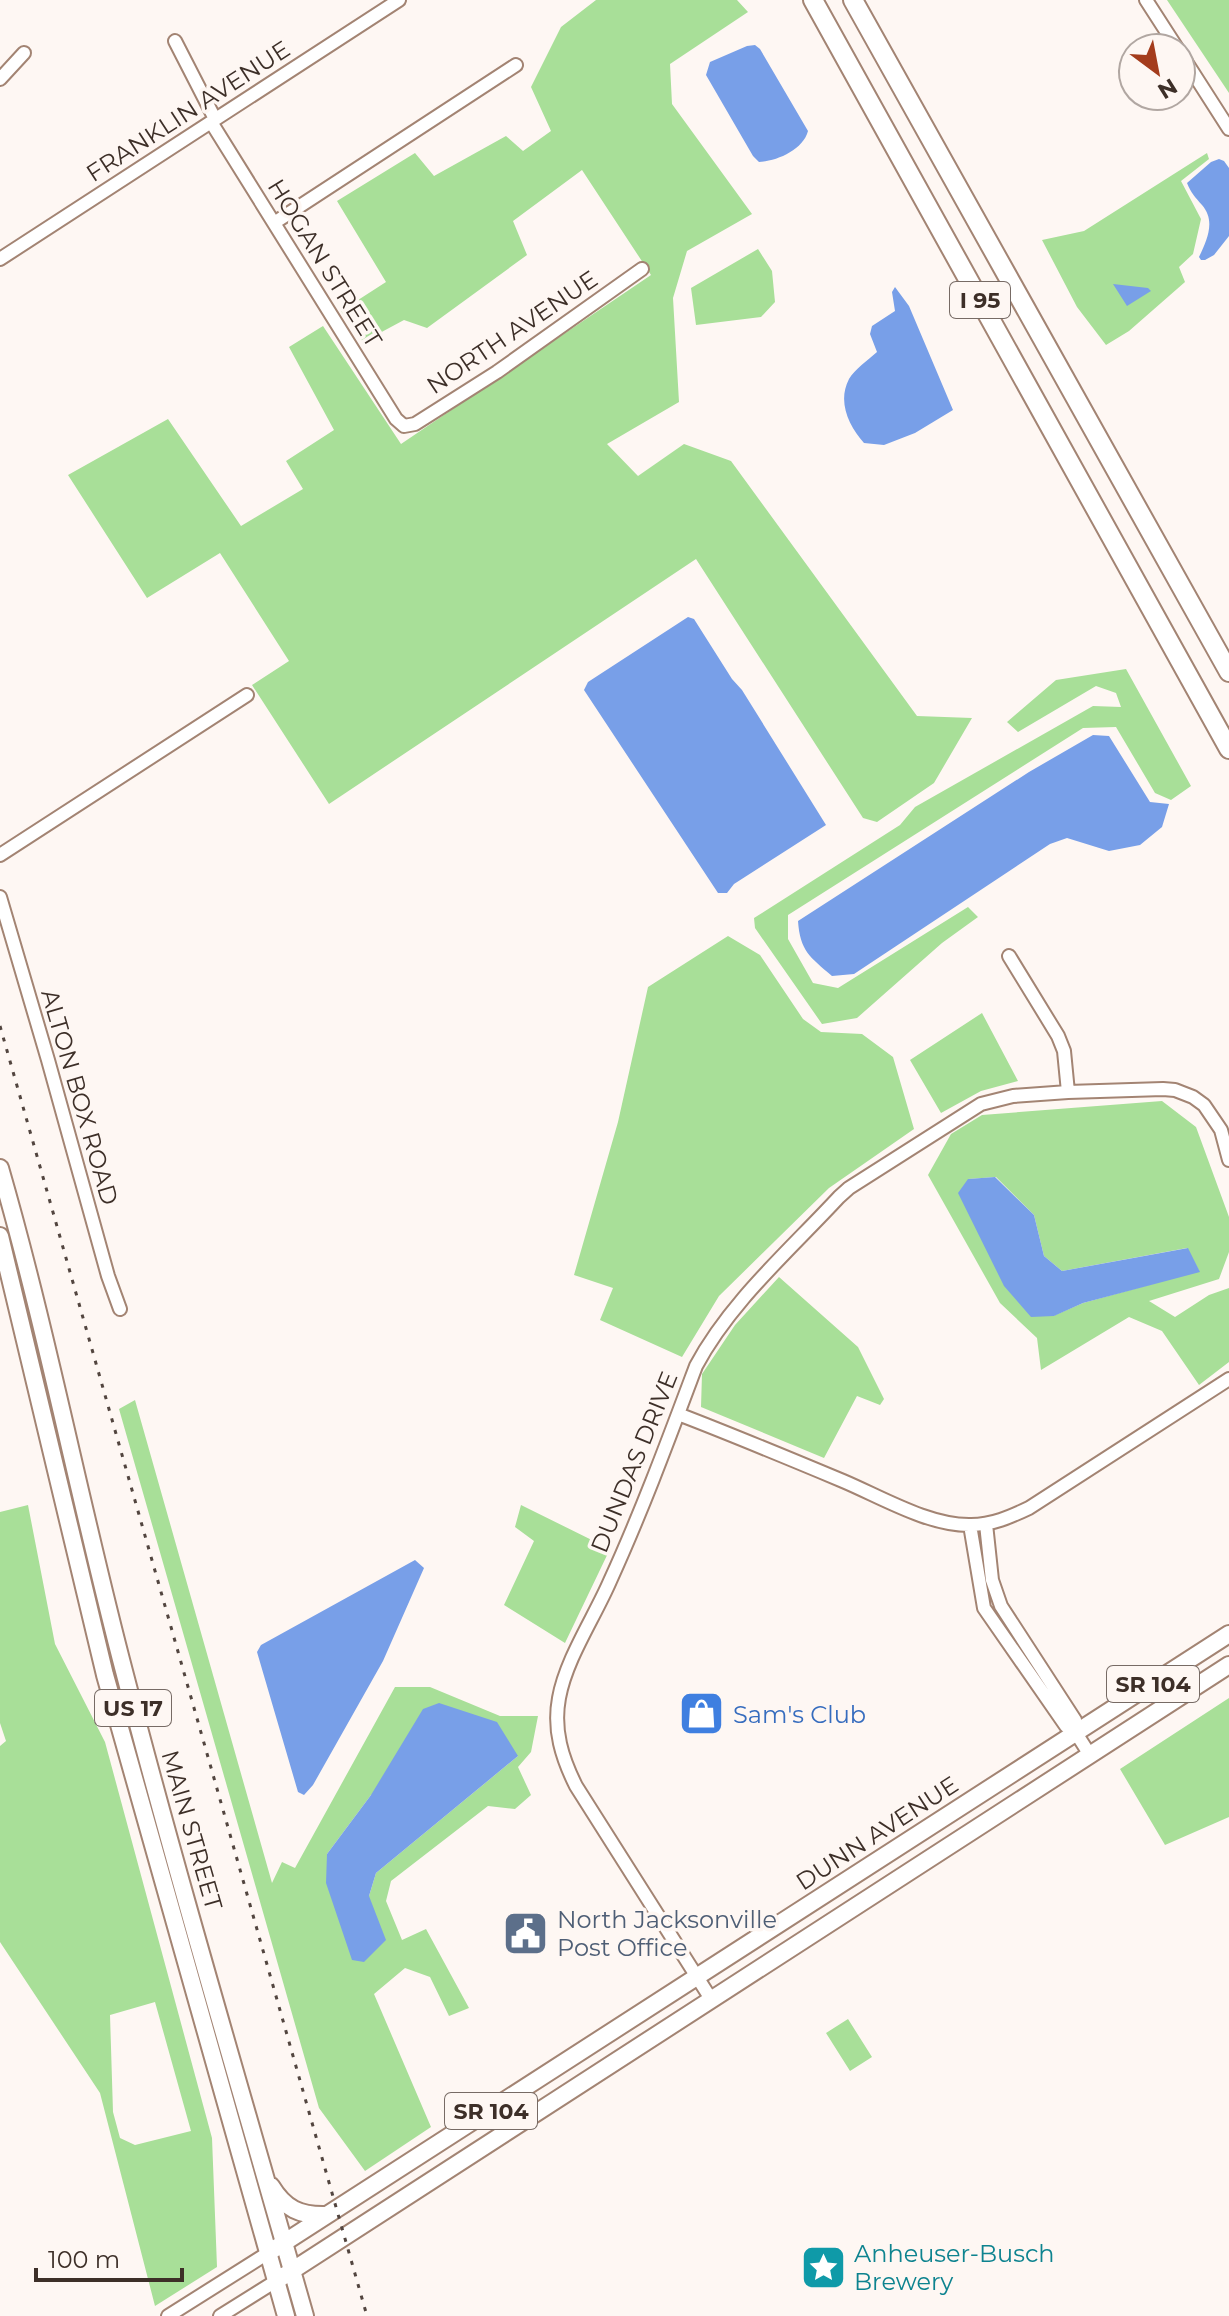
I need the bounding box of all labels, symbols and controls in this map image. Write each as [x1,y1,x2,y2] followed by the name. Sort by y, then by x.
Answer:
[1117,32,1197,112] north arrow
[81,34,295,188] street label: FRANKLIN AVENUE
[1153,72,1182,105] text: N
[262,174,388,353] street label: HOGAN STREET
[421,264,603,400] street label: NORTH AVENUE
[950,282,1010,318] road number: I 95
[35,986,125,1208] street label: ALTON BOX ROAD
[584,1367,684,1557] street label: DUNDAS DRIVE
[1107,1666,1199,1702] road number: SR 104
[95,1690,171,1726] road number: US 17
[678,1690,726,1738] shop icon: Sam's Club
[733,1700,866,1729] place label: Sam's Club
[155,1747,229,1913] street label: MAIN STREET
[790,1770,964,1896] street label: DUNN AVENUE
[557,1905,777,1962] place label: North Jacksonville Post Office
[502,1909,550,1957] public building icon: North Jacksonville Post Office
[445,2093,537,2129] road number: SR 104
[36,2232,182,2282] scale bar
[854,2239,1055,2296] place label: Anheuser-Busch Brewery
[799,2243,847,2291] place icon: Anheuser-Busch Brewery
[48,2245,120,2274] text: 100 m

